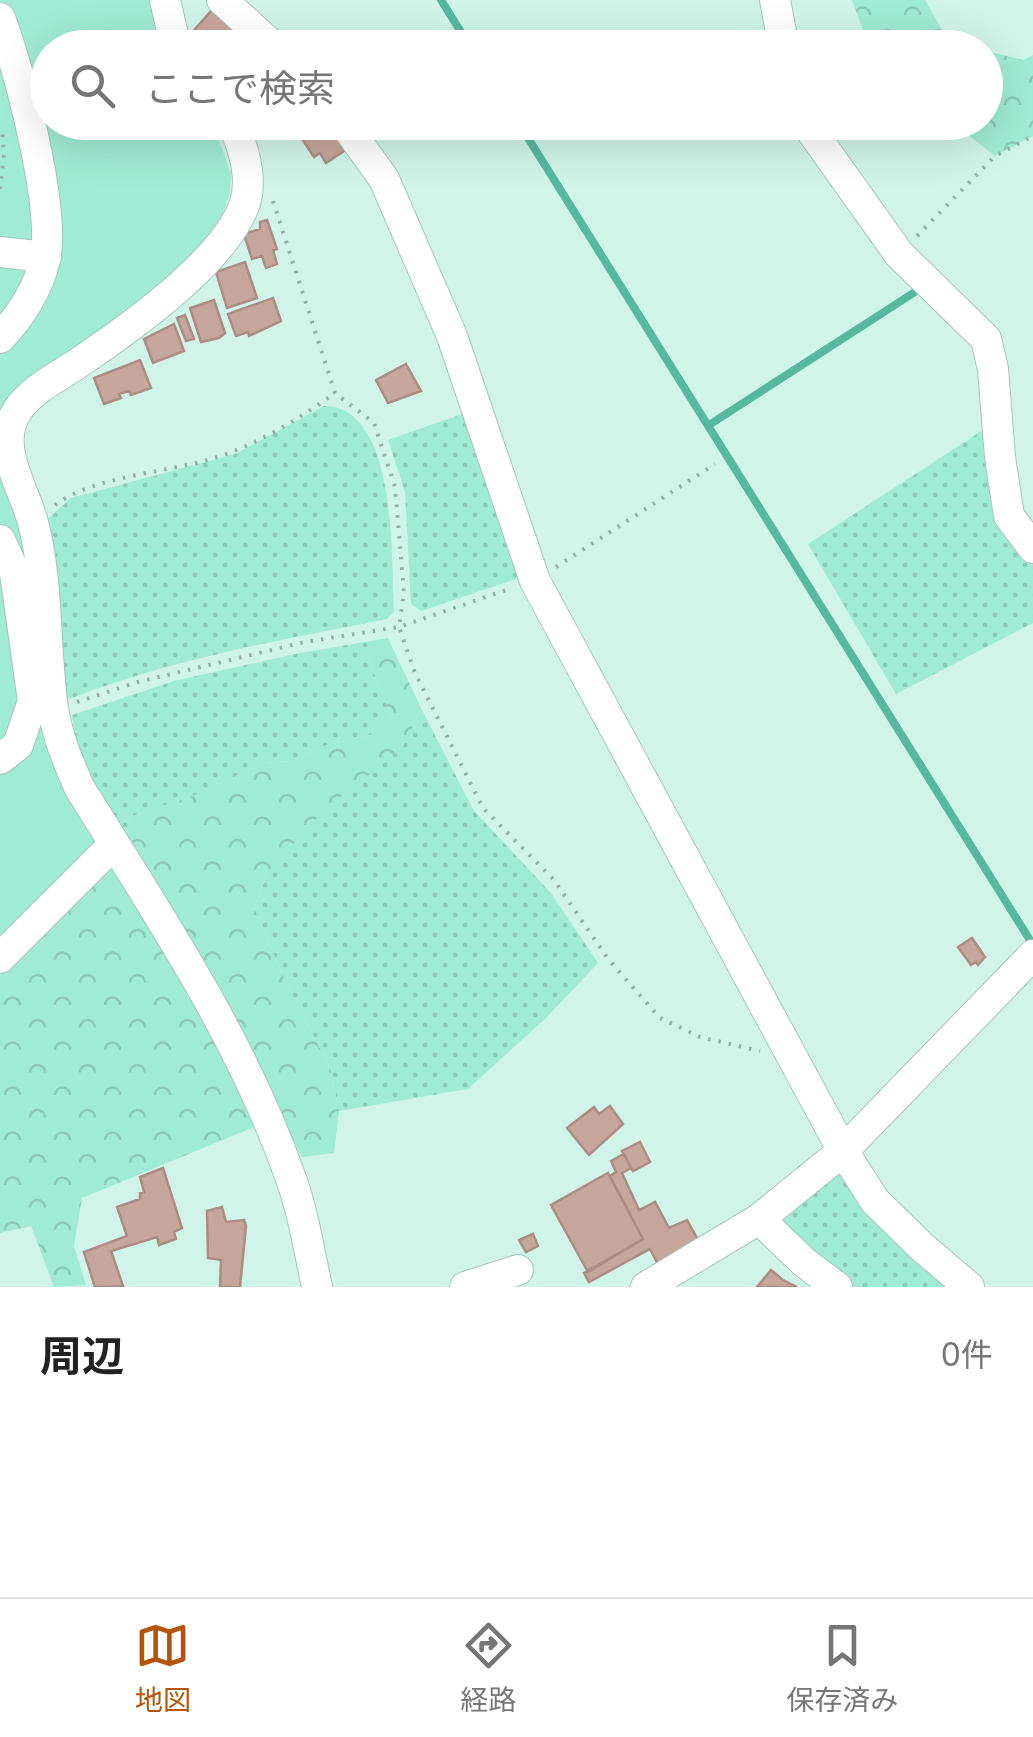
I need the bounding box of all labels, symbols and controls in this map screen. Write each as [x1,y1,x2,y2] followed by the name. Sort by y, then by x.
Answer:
[30,30,1003,140] search box
[65,58,120,113] icon: search
[145,65,335,111] text: ここで検索
[40,1330,124,1381] text: 周辺
[941,1335,993,1374] text: 0件
[135,1618,191,1718] tab: 地図
[460,1618,516,1718] tab: 経路
[786,1618,898,1718] tab: 保存済み

